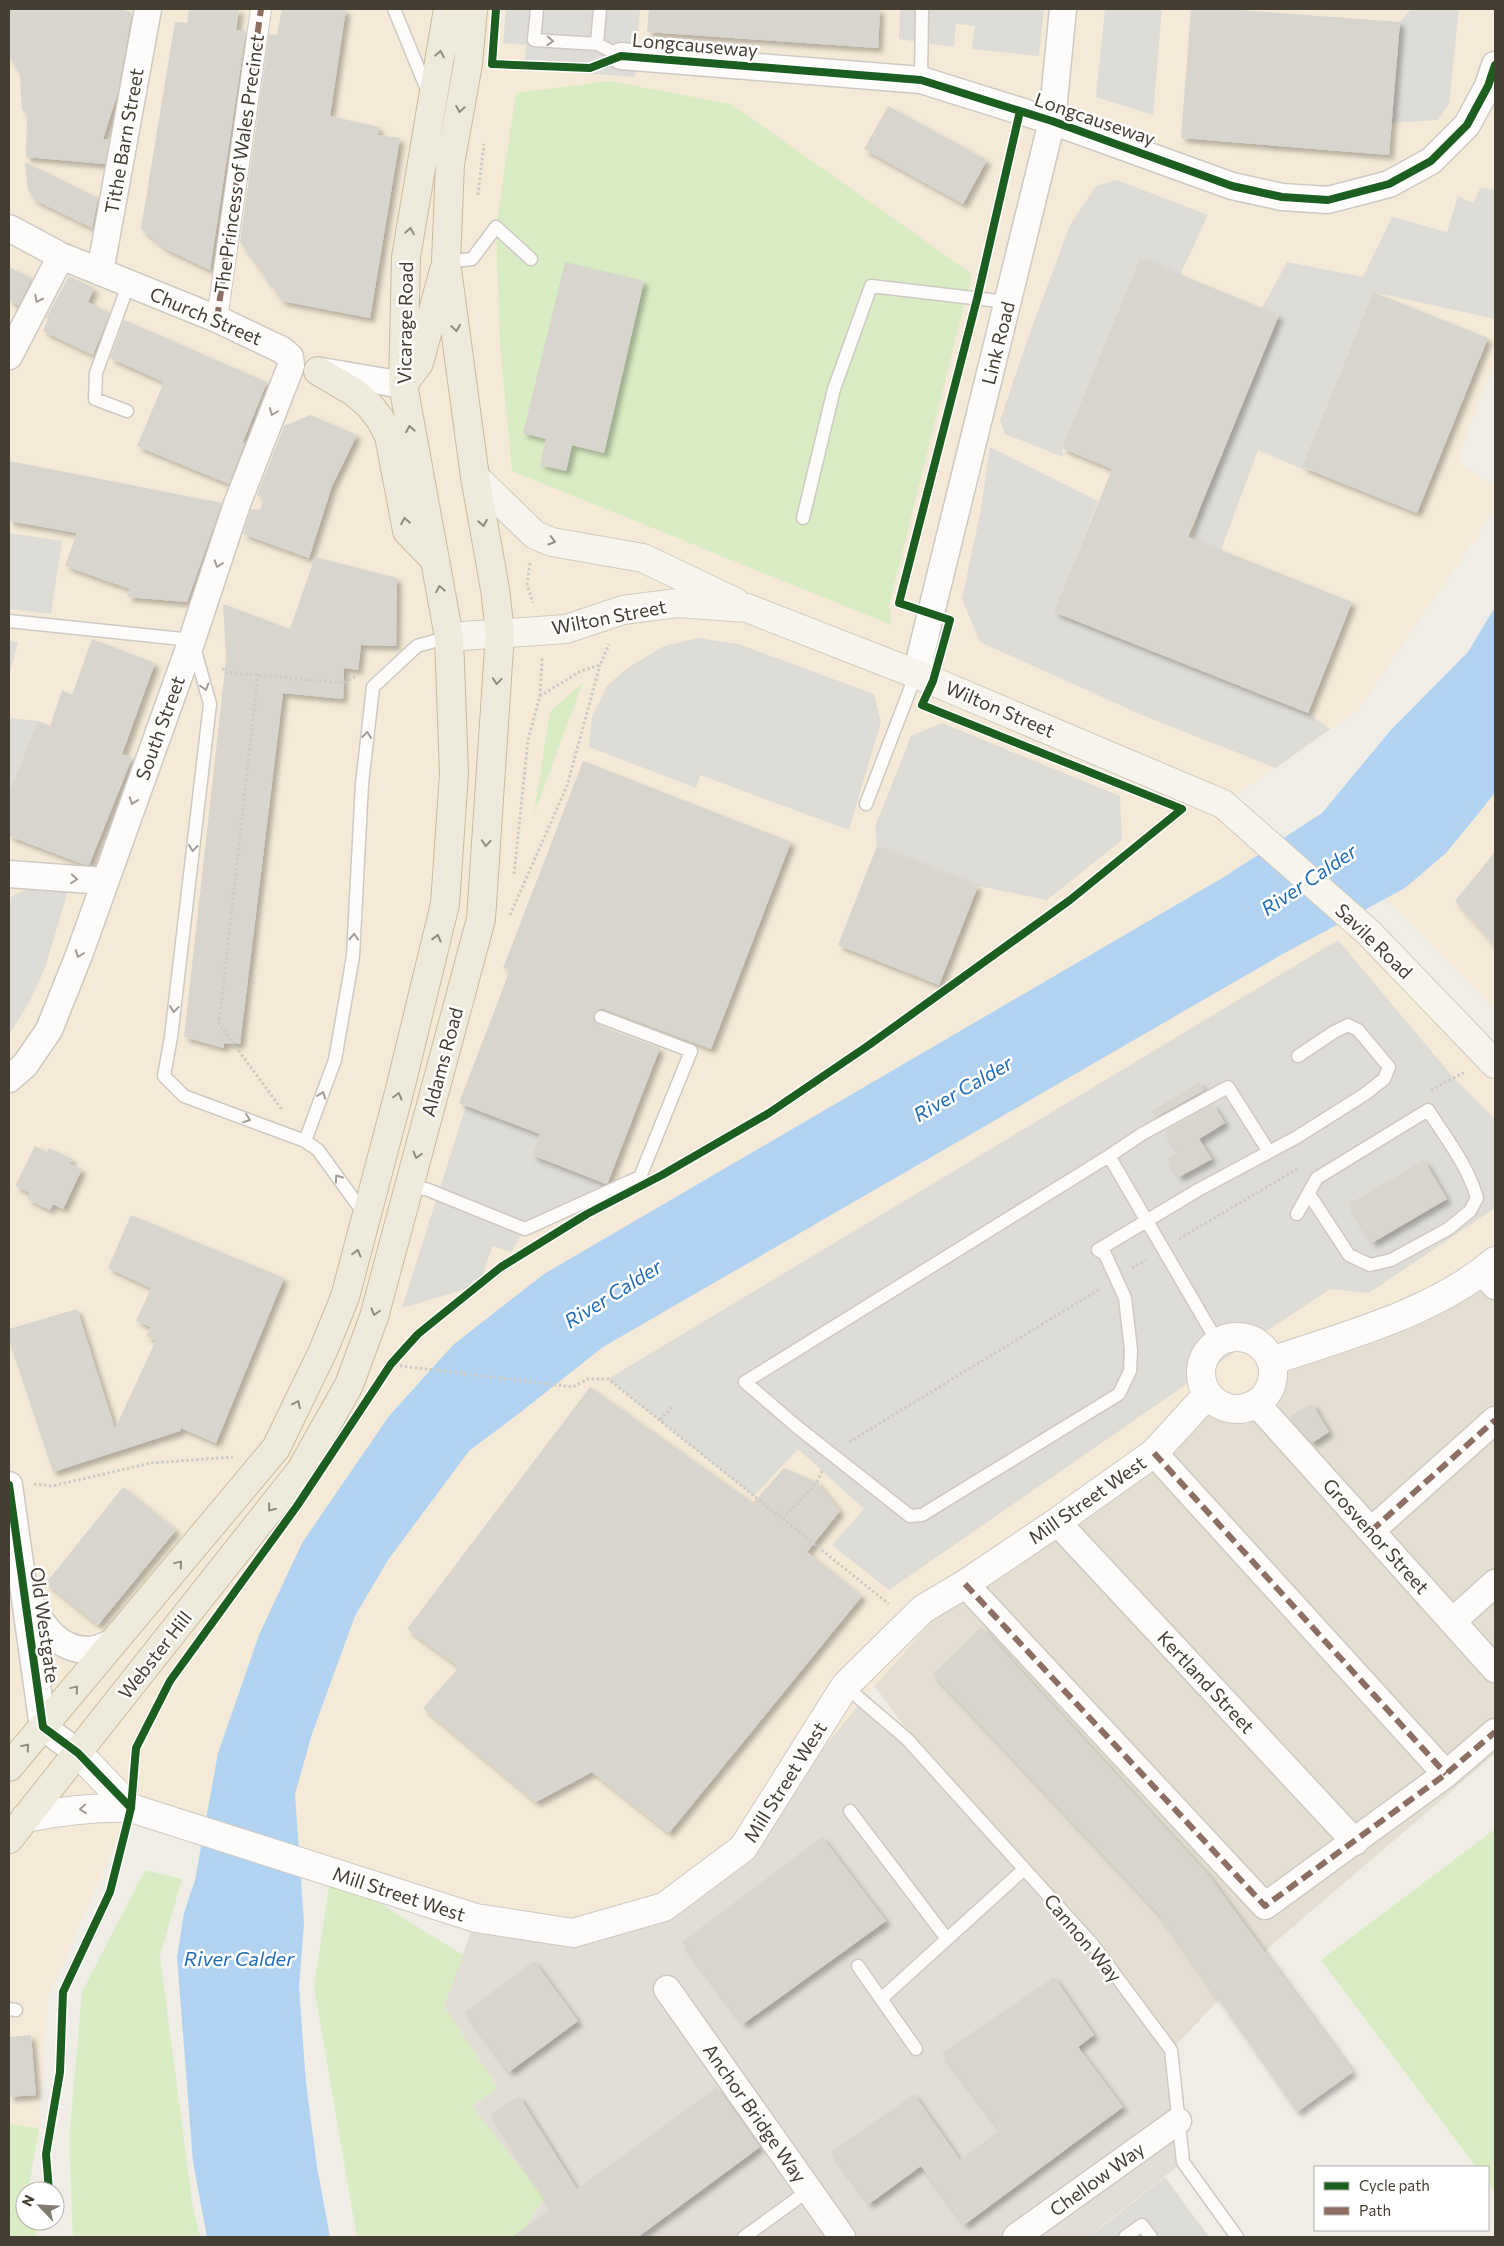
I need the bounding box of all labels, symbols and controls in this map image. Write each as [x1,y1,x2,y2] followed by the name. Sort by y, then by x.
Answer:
[631,28,759,61] street label: Longcauseway
[209,33,268,295] street label: The Princess of Wales Precinct
[546,35,554,46] one-way arrow
[434,49,444,58] one-way arrow
[99,66,148,216] street label: Tithe Barn Street
[1032,87,1159,150] street label: Longcauseway
[456,105,466,113] one-way arrow
[404,227,415,235] one-way arrow
[392,261,417,385] street label: Vicarage Road
[147,282,266,350] street label: Church Street
[34,294,44,303] one-way arrow
[976,299,1019,387] street label: Link Road
[450,324,461,332] one-way arrow
[269,407,279,416] one-way arrow
[406,425,416,433] one-way arrow
[401,517,411,525] one-way arrow
[478,519,488,528] one-way arrow
[547,536,555,546] one-way arrow
[213,560,223,568] one-way arrow
[435,585,445,593] one-way arrow
[550,594,668,639] street label: Wilton Street
[130,672,189,783] street label: South Street
[942,675,1058,742] street label: Wilton Street
[491,678,502,686] one-way arrow
[200,682,210,691] one-way arrow
[361,731,372,739] one-way arrow
[129,796,139,805] one-way arrow
[1256,838,1362,920] water label: River Calder
[480,840,491,848] one-way arrow
[188,844,199,852] one-way arrow
[70,873,78,884] one-way arrow
[1331,898,1418,983] street label: Savile Road
[348,933,359,941] one-way arrow
[431,934,442,943] one-way arrow
[75,949,85,958] one-way arrow
[170,1005,180,1014] one-way arrow
[416,1005,467,1119] street label: Aldams Road
[909,1050,1017,1126] water label: River Calder
[392,1091,403,1100] one-way arrow
[316,1092,326,1100] one-way arrow
[242,1113,250,1123] one-way arrow
[413,1150,423,1158] one-way arrow
[335,1174,344,1183] one-way arrow
[351,1249,362,1258] one-way arrow
[559,1253,666,1333] water label: River Calder
[371,1307,381,1315] one-way arrow
[291,1400,302,1409] one-way arrow
[1024,1450,1150,1549] street label: Mill Street West
[1319,1473,1434,1598] street label: Grosvenor Street
[267,1503,276,1512] one-way arrow
[173,1561,182,1570] one-way arrow
[26,1565,65,1685] street label: Old Westgate
[113,1606,196,1703] street label: Webster Hill
[1153,1626,1260,1738] street label: Kertland Street
[69,1686,77,1695] one-way arrow
[738,1717,831,1846] street label: Mill Street West
[20,1744,29,1753] one-way arrow
[78,1804,86,1815] one-way arrow
[330,1861,469,1926] street label: Mill Street West
[1040,1889,1127,1987] street label: Cannon Way
[184,1946,295,1970] water label: River Calder
[699,2039,812,2187] street label: Anchor Bridge Way
[1045,2136,1149,2221] street label: Chellow Way
[1314,2166,1489,2231] legend
[1359,2176,1430,2194] text: Cycle path
[15,2181,65,2231] north arrow
[18,2192,38,2209] text: N
[1359,2201,1391,2219] text: Path

